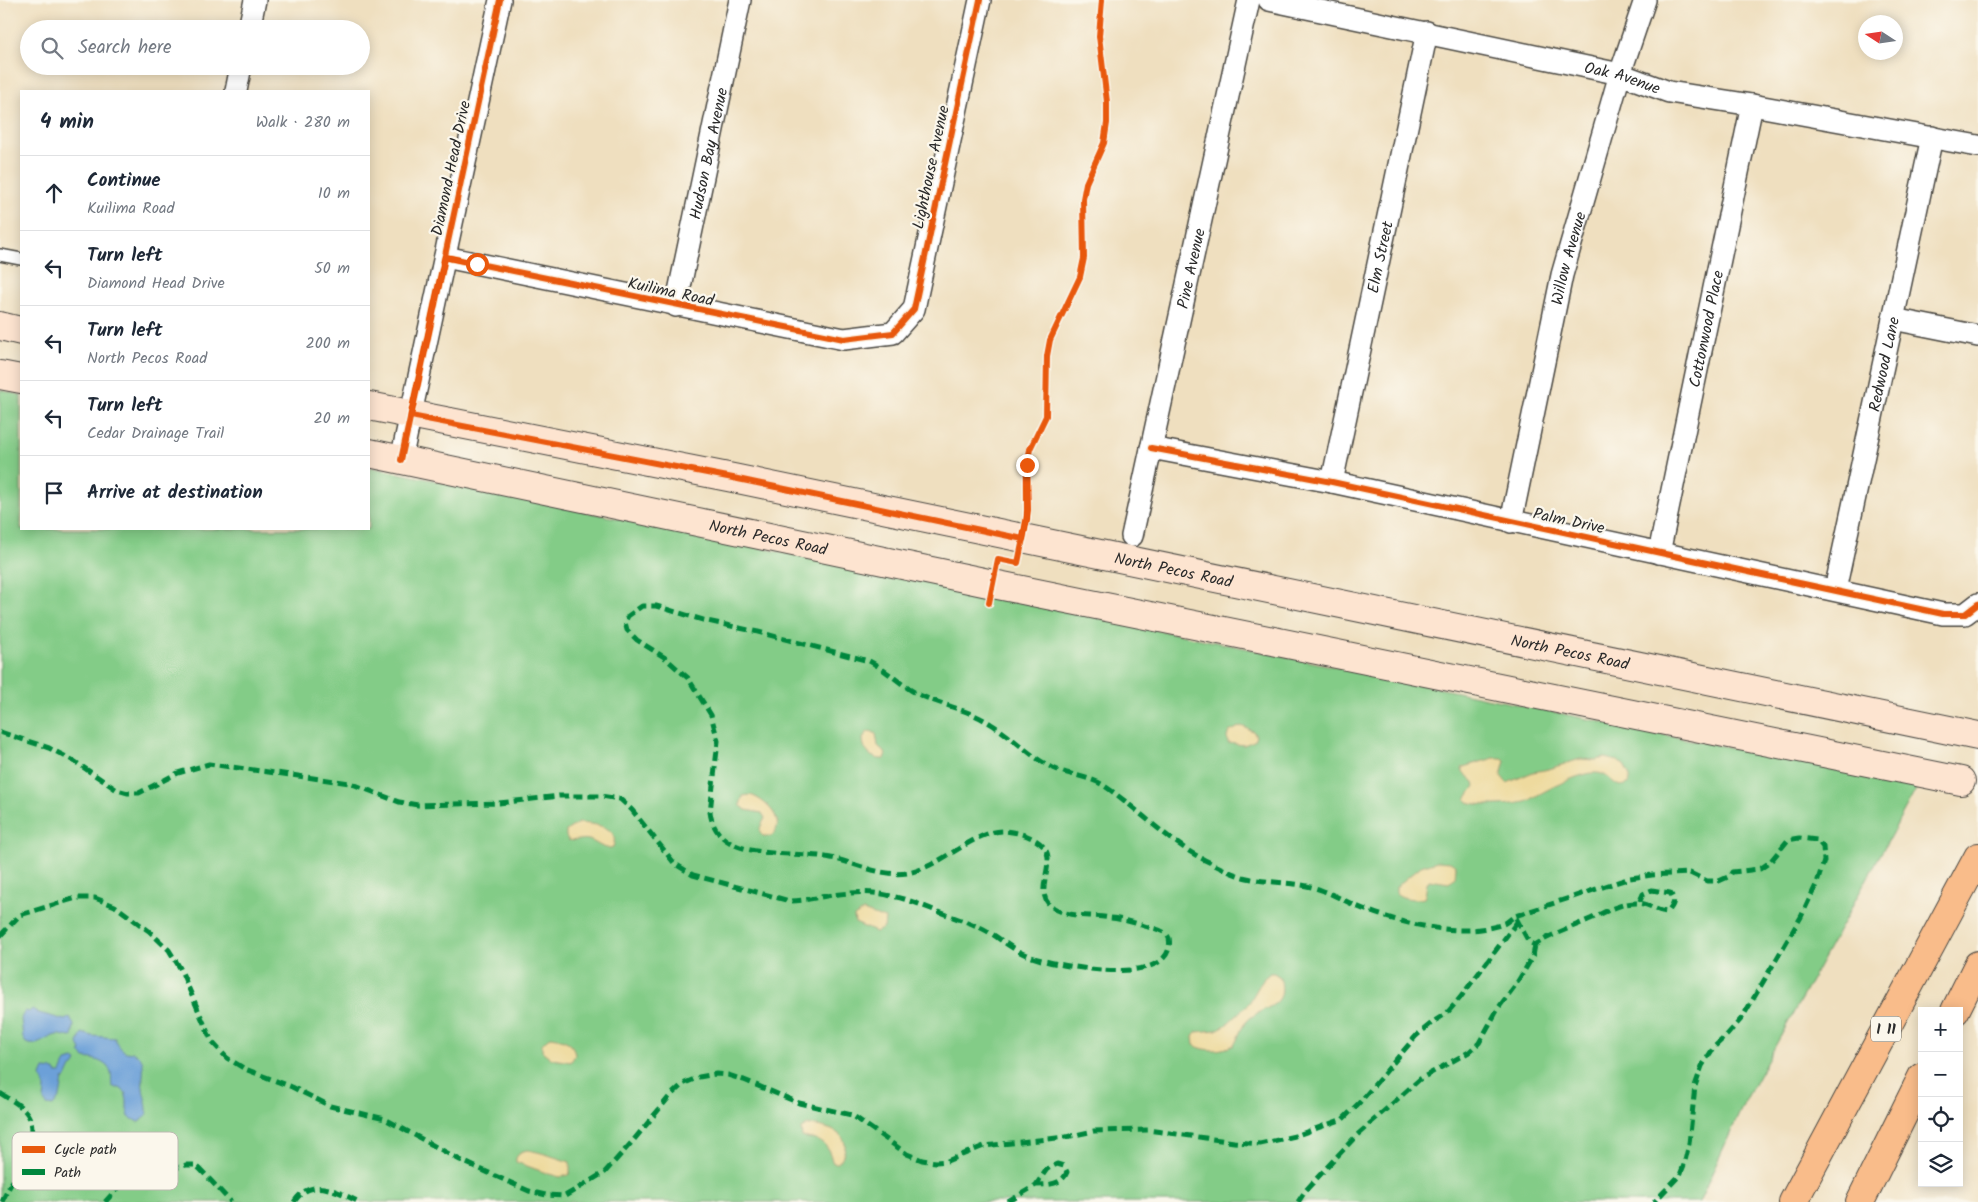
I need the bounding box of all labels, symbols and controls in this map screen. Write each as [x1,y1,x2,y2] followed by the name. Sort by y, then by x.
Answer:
[1858,15,1903,60] north arrow
[20,20,370,75] search box
[78,33,172,63] text: Search here
[38,34,66,62] icon: search
[1582,56,1664,102] street label: Oak Avenue
[683,85,735,222] street label: Hudson Bay Avenue
[425,98,478,238] street label: Diamond Head Drive
[906,103,957,232] street label: Lighthouse Avenue
[40,106,94,139] text: 4 min
[256,110,350,135] text: Walk · 280 m
[87,166,160,196] text: Continue
[40,179,68,207] icon: ahead
[318,181,350,206] text: 10 m
[87,196,174,221] text: Kuilima Road
[1545,209,1594,307] street label: Willow Avenue
[1361,218,1401,296] street label: Elm Street
[1171,226,1213,311] street label: Pine Avenue
[87,241,162,271] text: Turn left
[466,253,489,276] route start
[40,254,68,282] icon: left
[314,256,350,281] text: 50 m
[1683,268,1731,390] street label: Cottonwood Place
[87,271,225,296] text: Diamond Head Drive
[625,271,717,314] street label: Kuilima Road
[1863,315,1907,414] street label: Redwood Lane
[87,316,162,346] text: Turn left
[40,329,68,357] icon: left
[306,331,350,356] text: 200 m
[87,346,207,371] text: North Pecos Road
[87,391,162,421] text: Turn left
[40,404,68,432] icon: left
[314,406,350,431] text: 20 m
[87,421,224,446] text: Cedar Drainage Trail
[1016,454,1039,477] route end
[87,478,263,508] text: Arrive at destination
[40,479,68,507] icon: arrive
[1531,502,1607,541] street label: Palm Drive
[707,514,830,563] street label: North Pecos Road
[1112,546,1236,595] street label: North Pecos Road
[1508,629,1632,678] street label: North Pecos Road
[1918,1007,1963,1187] map controls
[1918,1007,1963,1052] button: +
[1871,1016,1901,1042] road number: I 11
[1918,1052,1963,1097] button: −
[1918,1097,1963,1142] button: locate
[12,1132,178,1190] legend
[54,1139,117,1161] text: Cycle path
[1918,1142,1963,1187] button: layers
[54,1162,81,1184] text: Path

